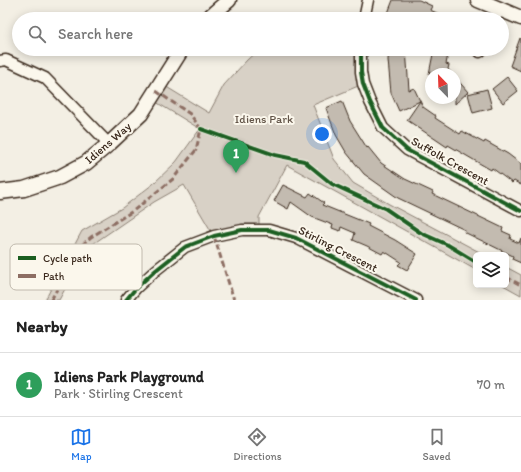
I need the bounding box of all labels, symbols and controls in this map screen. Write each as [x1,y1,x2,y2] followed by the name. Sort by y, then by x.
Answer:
[12,12,509,56] search box
[26,23,48,45] icon: search
[58,25,133,43] text: Search here
[425,68,461,104] north arrow
[235,112,293,126] park label: Idiens Park
[82,119,134,167] street label: Idiens Way
[312,124,332,144] your location
[409,134,492,188] street label: Suffolk Crescent
[223,140,249,173] pin: 1
[296,223,380,275] street label: Stirling Crescent
[10,244,142,290] legend
[43,252,92,265] text: Cycle path
[473,252,509,288] map controls
[473,252,509,288] button: layers
[43,270,65,283] text: Path
[16,316,68,336] text: Nearby
[54,368,204,386] text: Idiens Park Playground
[26,377,32,392] text: 1
[477,377,505,392] text: 70 m
[54,386,183,401] text: Park · Stirling Crescent
[70,426,92,463] tab: Map
[233,426,282,463] tab: Directions
[422,426,451,463] tab: Saved

